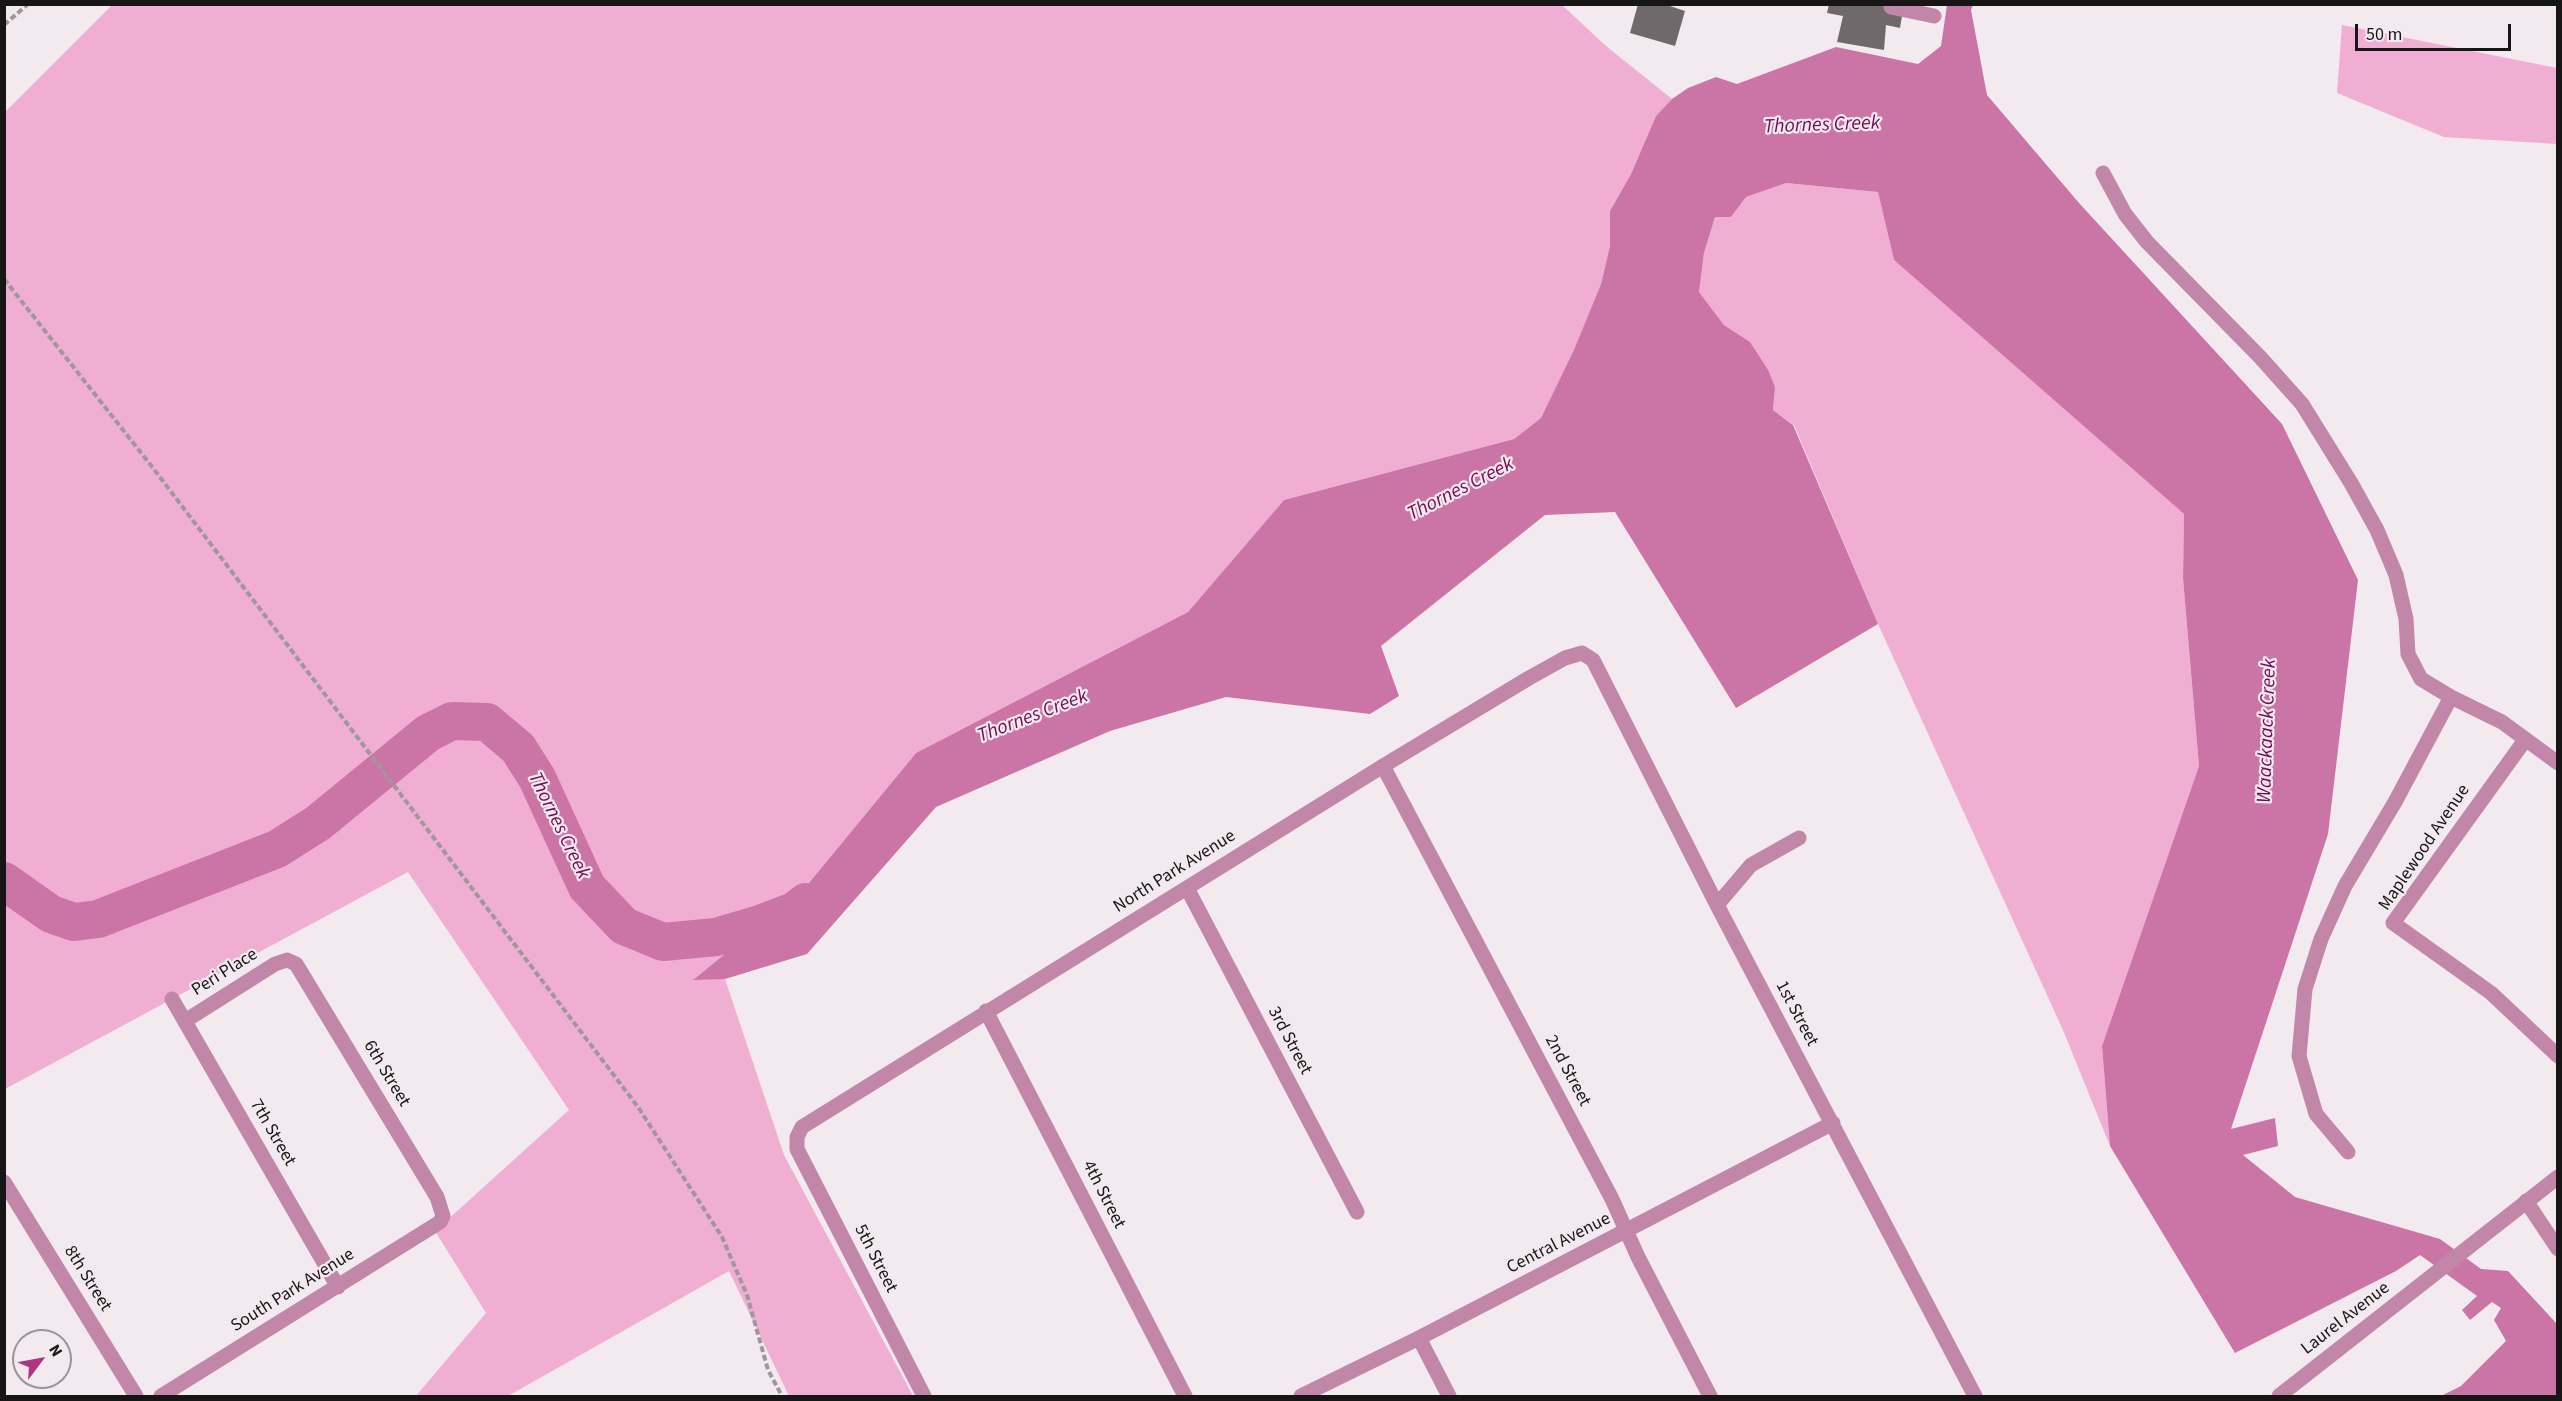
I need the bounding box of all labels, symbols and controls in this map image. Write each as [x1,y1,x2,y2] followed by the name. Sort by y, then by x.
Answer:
[2358,12,2514,50] scale bar
[2366,22,2402,47] text: 50 m
[1763,112,1881,140] water label: Thornes Creek
[1404,453,1518,527] water label: Thornes Creek
[2253,658,2283,804] water label: Waackaack Creek
[974,685,1092,749] water label: Thornes Creek
[522,768,594,884] water label: Thornes Creek
[2375,781,2475,915] street label: Maplewood Avenue
[1110,826,1240,918] street label: North Park Avenue
[188,944,262,1002] street label: Peri Place
[1770,978,1822,1050] street label: 1st Street
[1262,1003,1316,1079] street label: 3rd Street
[1539,1032,1595,1110] street label: 2nd Street
[358,1037,414,1111] street label: 6th Street
[244,1096,300,1170] street label: 7th Street
[1077,1157,1129,1233] street label: 4th Street
[1503,1209,1615,1279] street label: Central Avenue
[849,1221,901,1297] street label: 5th Street
[58,1242,116,1316] street label: 8th Street
[227,1244,359,1338] street label: South Park Avenue
[2297,1278,2395,1360] street label: Laurel Avenue
[12,1329,72,1389] north arrow
[43,1340,68,1361] text: N

